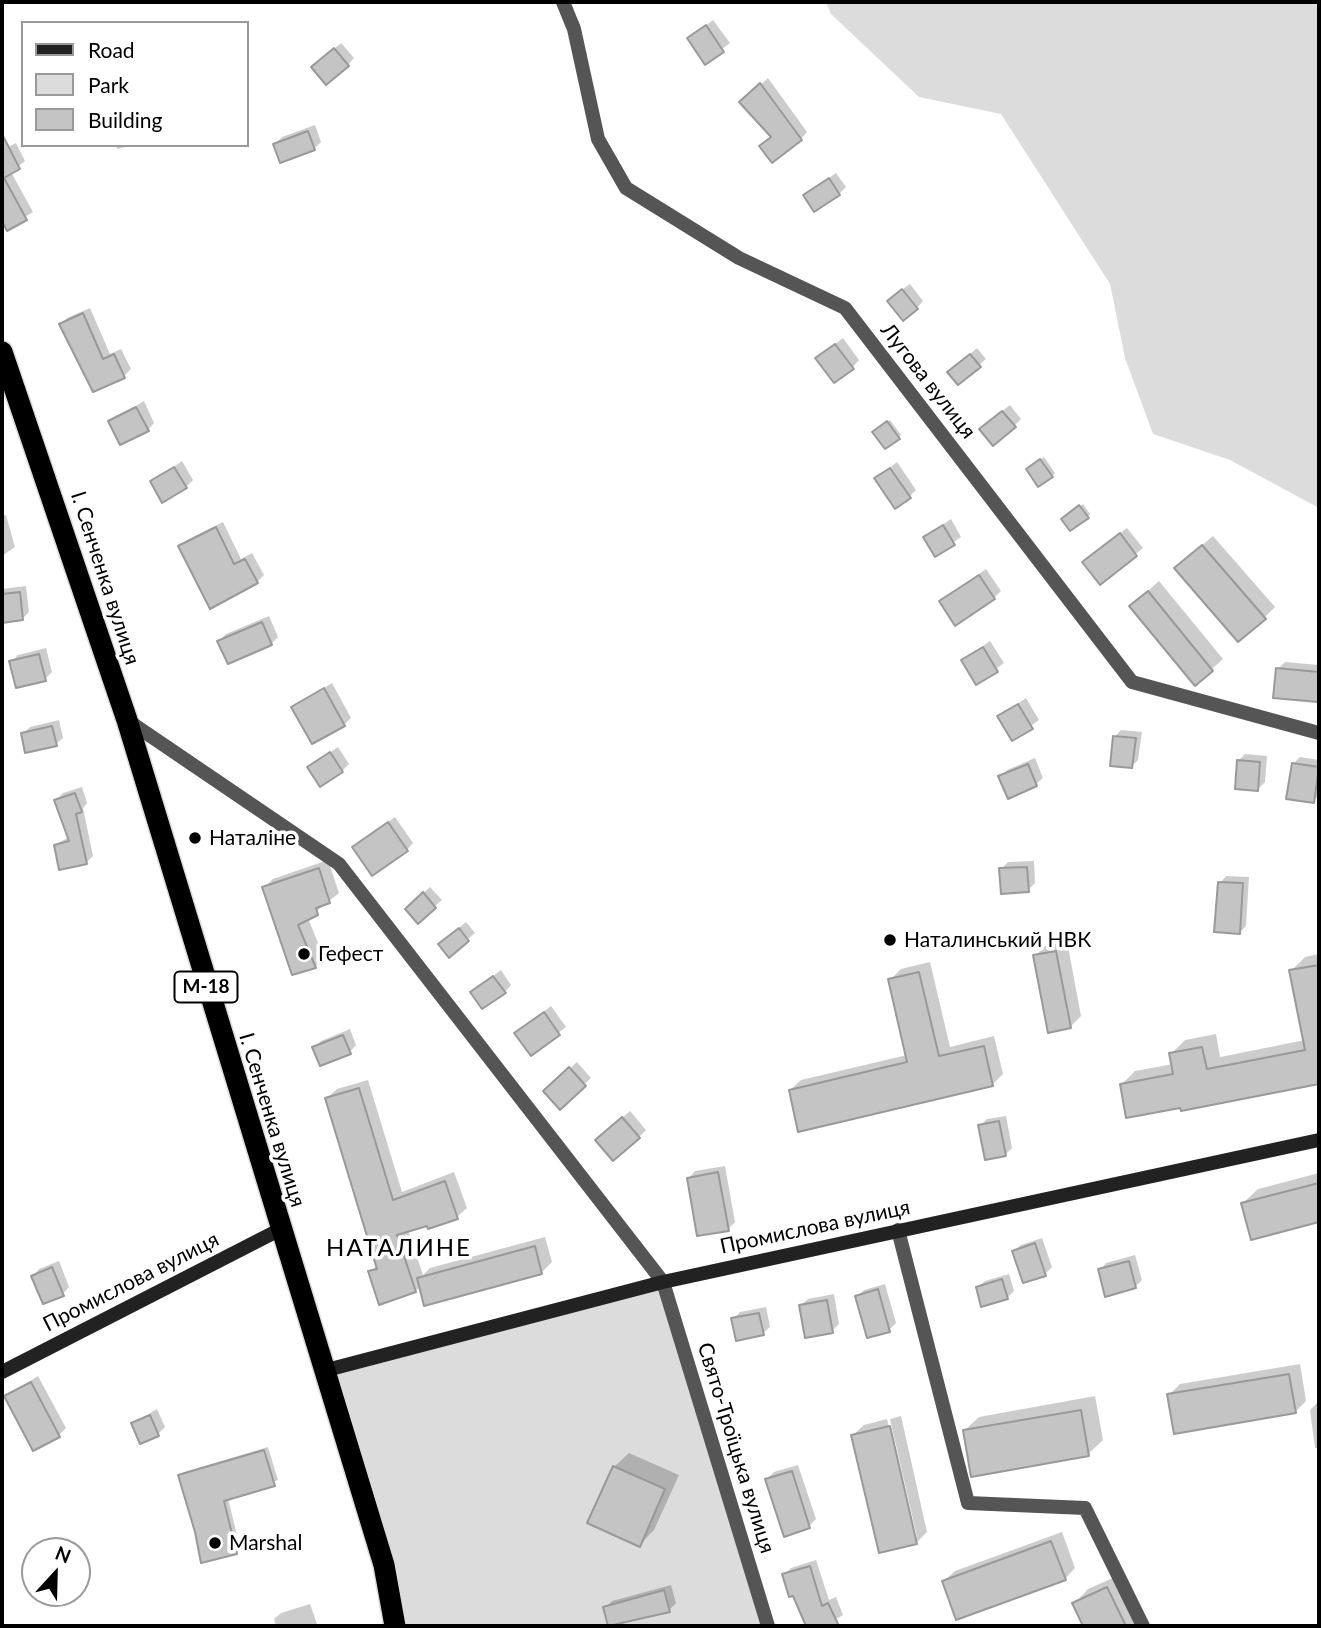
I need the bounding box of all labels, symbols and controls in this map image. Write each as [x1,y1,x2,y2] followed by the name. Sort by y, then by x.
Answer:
[21,21,248,147] legend
[88,37,135,62] text: Road
[88,72,129,97] text: Park
[88,107,163,132] text: Building
[875,318,981,444] street label: Лугова вулиця
[65,488,145,668] street label: І. Сенченка вулиця
[209,825,296,851] place label: Наталіне
[187,830,203,846] marker: Наталіне
[904,927,1091,953] place label: Наталинський НВК
[882,932,898,948] marker: Наталинський НВК
[318,941,383,967] place label: Гефест
[296,946,312,962] marker: Гефест
[174,972,238,1002] road number: М-18
[234,1030,310,1210] street label: І. Сенченка вулиця
[718,1195,912,1259] street label: Промислова вулиця
[39,1227,223,1337] street label: Промислова вулиця
[327,1234,471,1262] district label: НАТАЛИНЕ
[692,1340,780,1556] street label: Свято-Троїцька вулиця
[229,1530,302,1556] place label: Marshal
[207,1535,223,1551] marker: Marshal
[21,1537,91,1607] north arrow
[52,1541,74,1567] text: N

